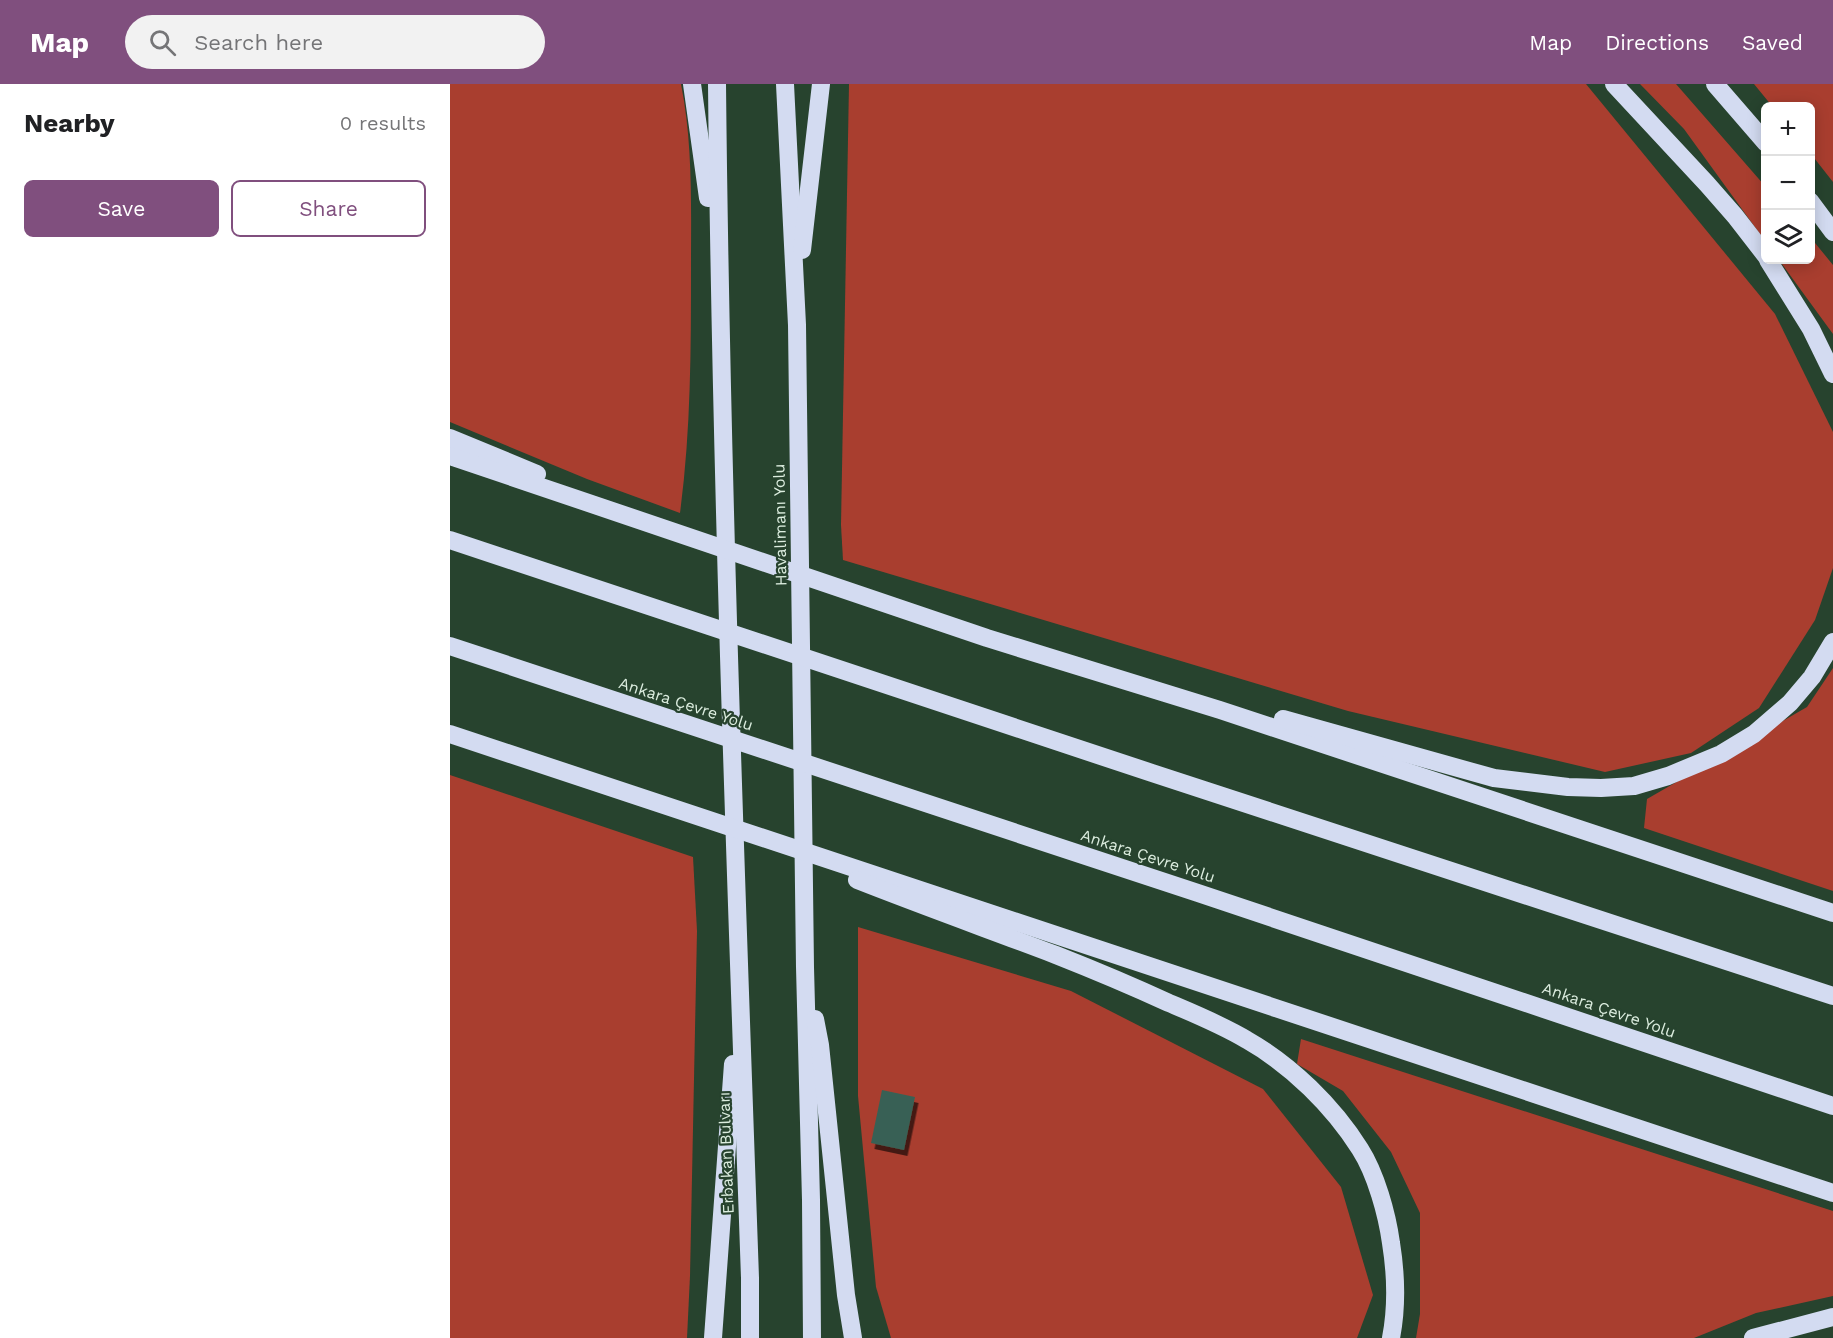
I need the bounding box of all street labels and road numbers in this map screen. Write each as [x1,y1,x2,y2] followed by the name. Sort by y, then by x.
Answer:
[769,464,791,586] street label: Havalimanı Yolu
[617,673,755,735] street label: Ankara Çevre Yolu
[1079,825,1217,887] street label: Ankara Çevre Yolu
[1540,978,1678,1042] street label: Ankara Çevre Yolu
[714,1092,738,1214] street label: Erbakan Bulvarı

